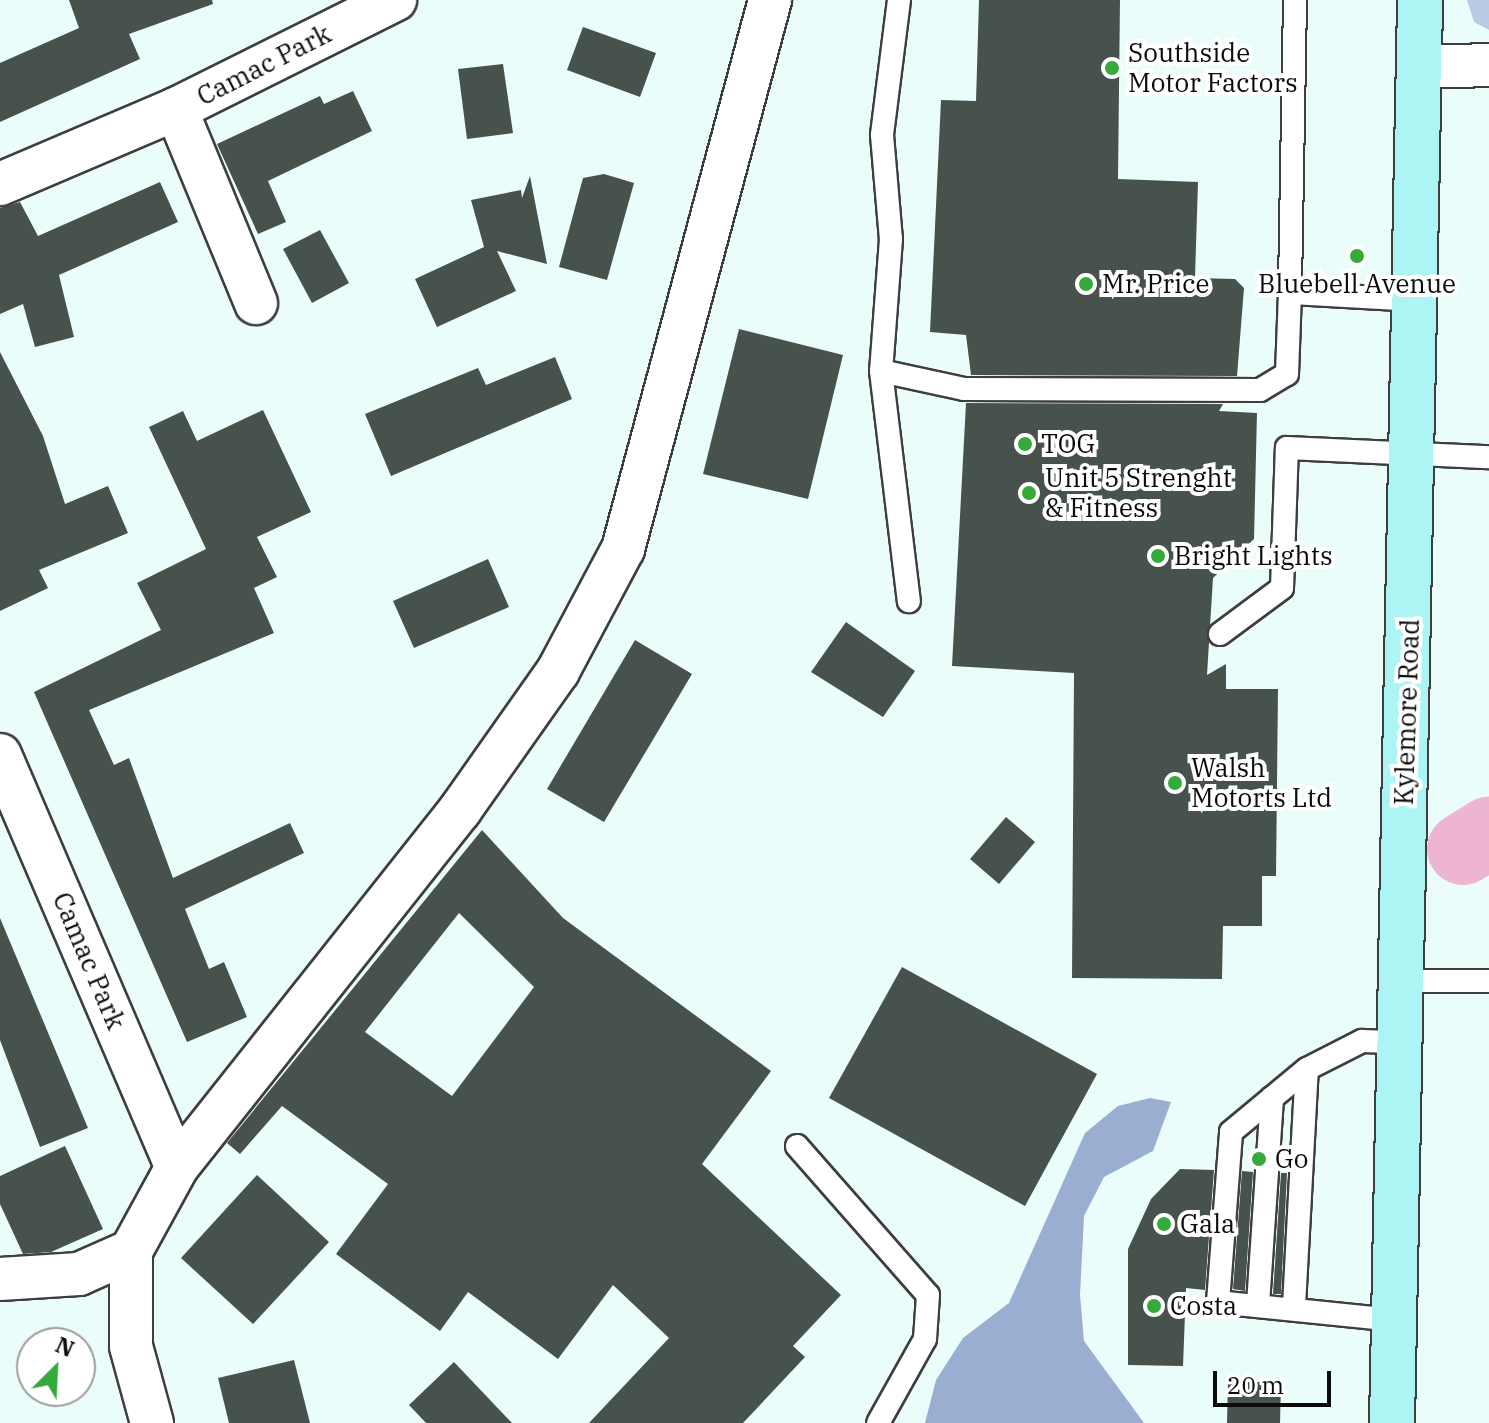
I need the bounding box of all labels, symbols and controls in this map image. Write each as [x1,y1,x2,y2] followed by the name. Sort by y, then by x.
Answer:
[192,18,336,112] street label: Camac Park
[1128,37,1298,98] place label: Southside Motor Factors
[1103,59,1121,77] marker: Southside Motor Factors
[1348,247,1366,265] marker: Bluebell Avenue
[1102,268,1209,300] place label: Mr. Price
[1258,268,1456,300] place label: Bluebell Avenue
[1077,275,1095,293] marker: Mr. Price
[1041,428,1095,460] place label: TOG
[1016,435,1034,453] marker: TOG
[1045,462,1232,524] place label: Unit 5 Strenght & Fitness
[1020,484,1038,502] marker: Unit 5 Strenght & Fitness
[1174,540,1333,572] place label: Bright Lights
[1149,547,1167,565] marker: Bright Lights
[1388,618,1426,806] street label: Kylemore Road
[1191,752,1332,814] place label: Walsh Motorts Ltd
[1166,774,1184,792] marker: Walsh Motorts Ltd
[46,888,132,1034] street label: Camac Park
[1275,1143,1308,1175] place label: Go
[1250,1150,1268,1168] marker: Go
[1180,1208,1235,1240] place label: Gala
[1155,1215,1173,1233] marker: Gala
[1170,1290,1237,1322] place label: Costa
[1145,1297,1163,1315] marker: Costa
[16,1327,96,1407] north arrow
[51,1330,79,1363] text: N
[1217,1355,1335,1405] scale bar
[1227,1369,1284,1401] text: 20 m

